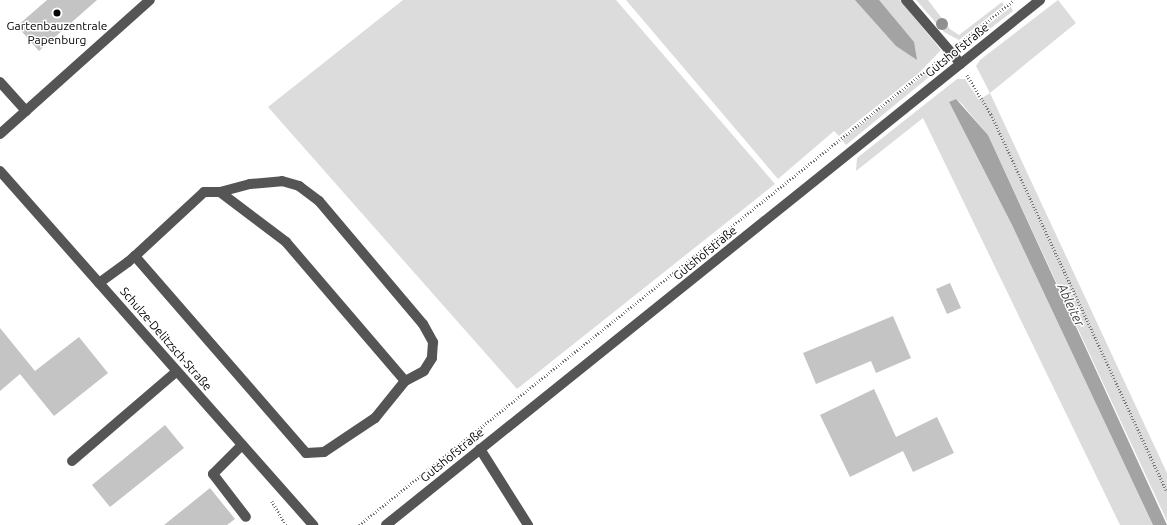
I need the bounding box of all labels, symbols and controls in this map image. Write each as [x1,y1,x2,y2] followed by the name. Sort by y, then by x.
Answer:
[52,8,62,18] marker: Gartenbauzentrale Papenburg
[7,19,107,47] place label: Gartenbauzentrale Papenburg
[922,20,992,80] street label: Gutshofstraße
[670,223,740,283] street label: Gutshofstraße
[1054,281,1088,329] water label: Ableiter
[117,284,215,394] street label: Schulze-Delitzsch-Straße
[417,425,487,485] street label: Gutshofstraße

